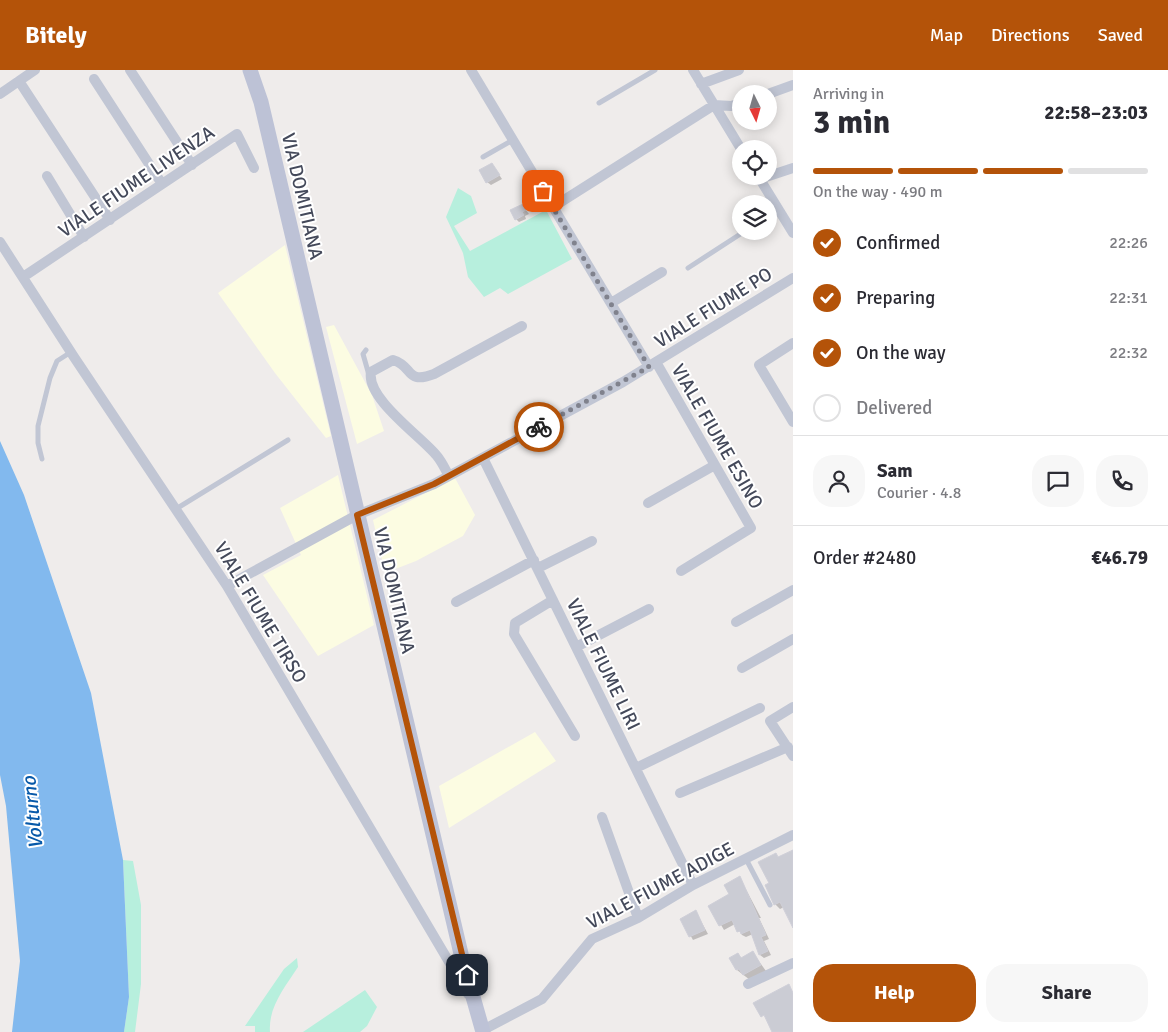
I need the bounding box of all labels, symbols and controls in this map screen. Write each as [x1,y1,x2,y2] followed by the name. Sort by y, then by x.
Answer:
[25,20,87,50] text: Bitely
[930,24,963,46] text: Map
[991,24,1070,46] text: Directions
[1098,24,1143,46] text: Saved
[813,84,884,104] text: Arriving in
[732,85,778,130] north arrow
[732,85,777,240] map controls
[1044,101,1148,125] text: 22:58–23:03
[813,103,890,142] text: 3 min
[54,120,220,243] street label: VIALE FIUME LIVENZA
[276,131,328,262] street label: VIA DOMITIANA
[732,140,777,185] button: locate
[522,170,564,212] pin
[529,177,557,205] icon: bag
[813,182,943,202] text: On the way · 490 m
[732,195,777,240] button: layers
[813,229,841,257] icon: check
[856,231,940,255] text: Confirmed
[1109,233,1148,253] text: 22:26
[650,262,777,354] street label: VIALE FIUME PO
[813,284,841,312] icon: check
[856,286,935,310] text: Preparing
[1109,288,1148,308] text: 22:31
[813,339,841,367] icon: check
[856,341,946,365] text: On the way
[1109,343,1148,363] text: 22:32
[666,360,768,513] street label: VIALE FIUME ESINO
[856,396,932,420] text: Delivered
[514,402,564,452] courier
[525,413,553,441] icon: bike
[813,455,865,507] button: person
[1032,455,1084,507] button: chat
[1096,455,1148,507] button: phone
[877,459,913,483] text: Sam
[877,483,961,503] text: Courier · 4.8
[368,525,420,656] street label: VIA DOMITIANA
[209,538,312,687] street label: VIALE FIUME TIRSO
[813,546,916,570] text: Order #2480
[1091,546,1148,570] text: €46.79
[561,595,645,734] street label: VIALE FIUME LIRI
[16,774,49,851] water label: Volturno
[583,837,738,935] street label: VIALE FIUME ADIGE
[446,954,488,996] pin
[453,961,481,989] icon: home
[813,964,976,1022] button: Help
[986,964,1148,1022] button: Share

